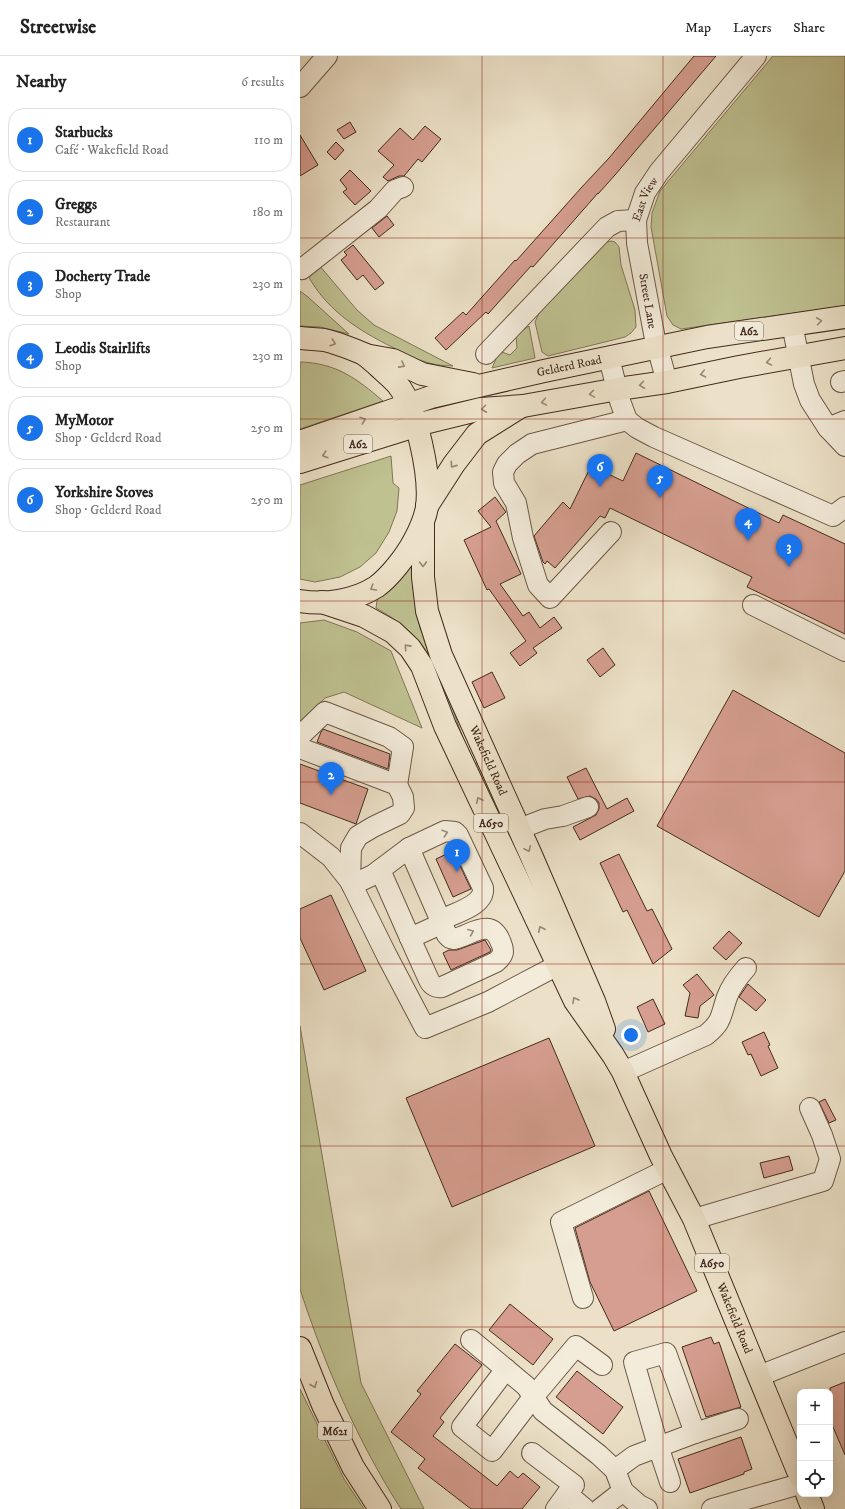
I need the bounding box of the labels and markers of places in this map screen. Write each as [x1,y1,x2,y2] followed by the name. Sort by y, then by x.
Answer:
[587,454,613,487] pin: 6
[647,465,673,498] pin: 5
[735,508,761,541] pin: 4
[776,534,802,567] pin: 3
[318,762,344,795] pin: 2
[444,839,470,872] pin: 1

